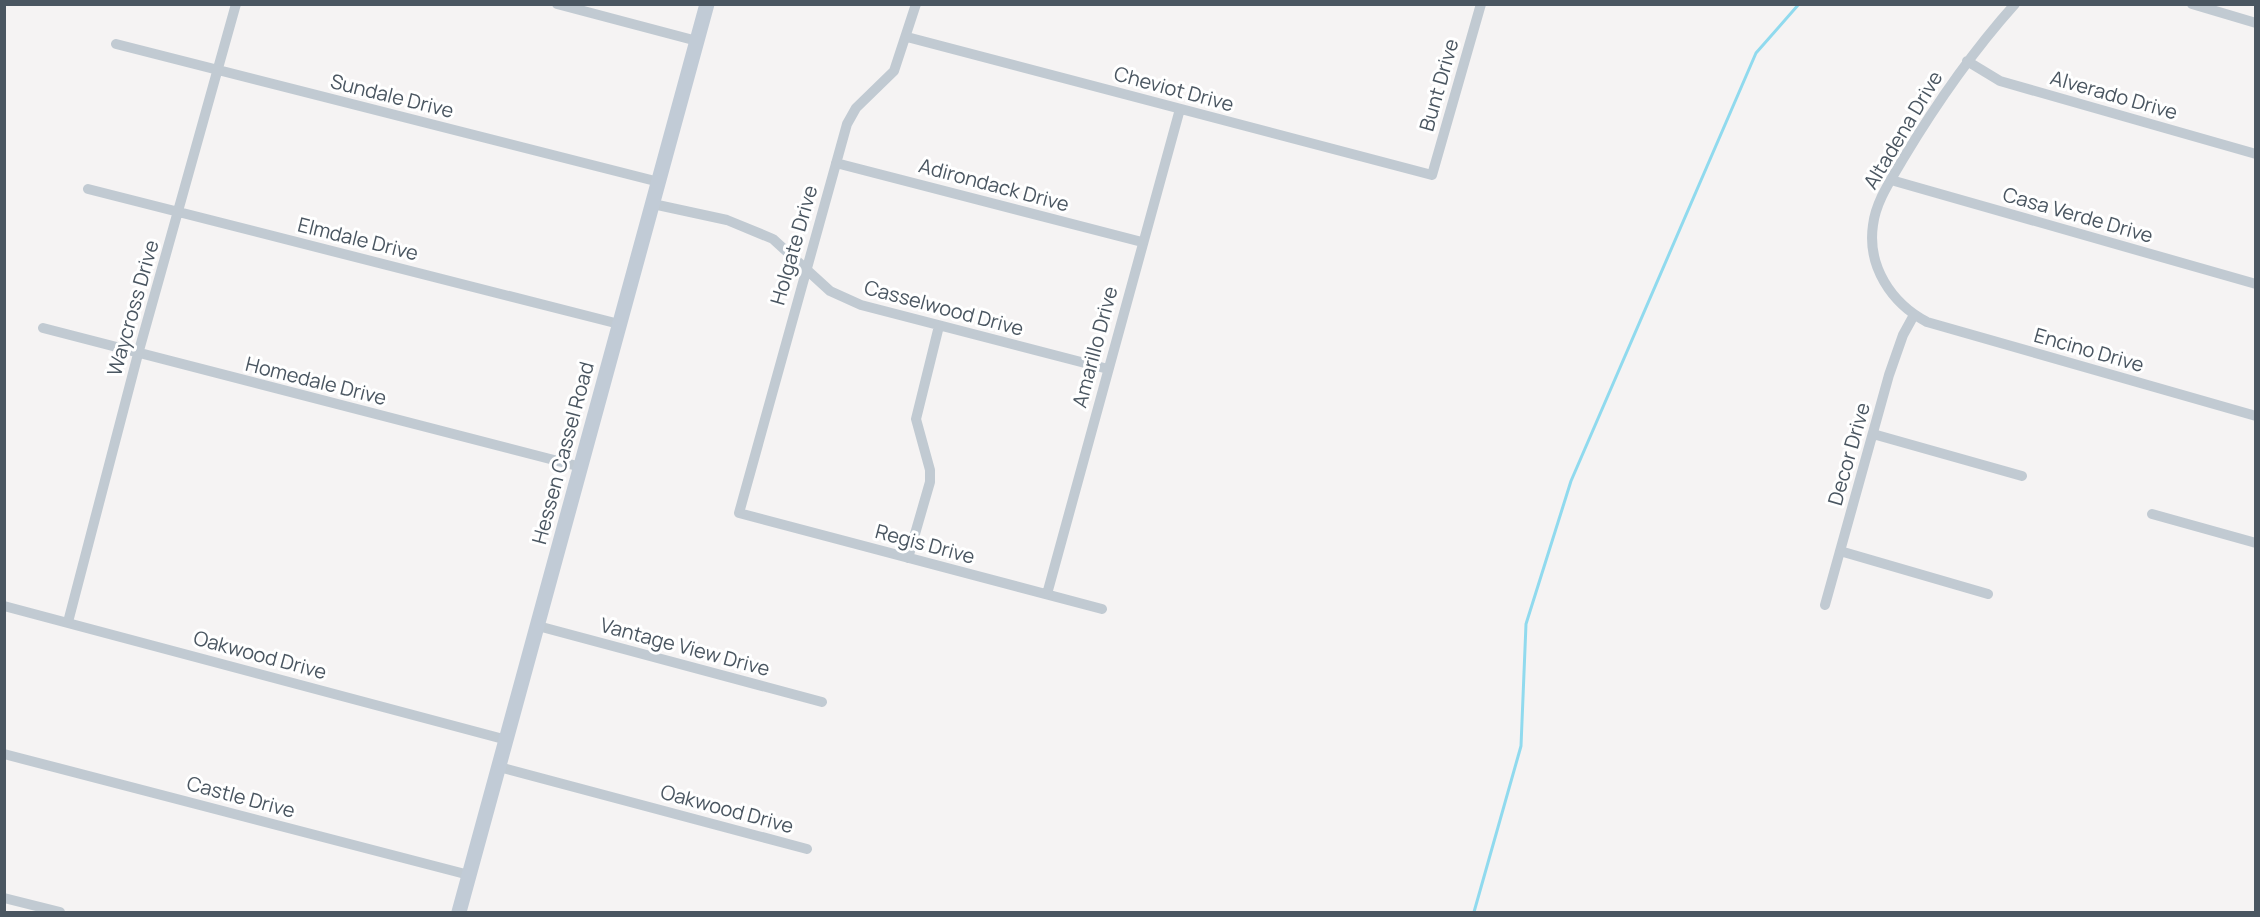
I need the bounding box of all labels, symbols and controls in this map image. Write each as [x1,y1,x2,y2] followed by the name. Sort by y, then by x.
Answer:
[1412,36,1465,134] street label: Bunt Drive
[1111,60,1237,117] street label: Cheviot Drive
[2047,63,2181,126] street label: Alverado Drive
[1857,66,1949,194] street label: Altadena Drive
[328,67,457,124] street label: Sundale Drive
[916,151,1072,218] street label: Adirondack Drive
[2000,180,2156,249] street label: Casa Verde Drive
[764,182,823,308] street label: Holgate Drive
[295,211,421,266] street label: Elmdale Drive
[100,237,165,379] street label: Waycross Drive
[861,273,1027,342] street label: Casselwood Drive
[1065,283,1124,411] street label: Amarillo Drive
[2031,321,2147,378] street label: Encino Drive
[243,350,389,411] street label: Homedale Drive
[525,359,600,547] street label: Hessen Cassel Road
[1821,399,1876,508] street label: Decor Drive
[872,517,978,570] street label: Regis Drive
[597,611,773,682] street label: Vantage View Drive
[191,624,330,685] street label: Oakwood Drive
[184,769,298,824] street label: Castle Drive
[658,778,797,839] street label: Oakwood Drive

